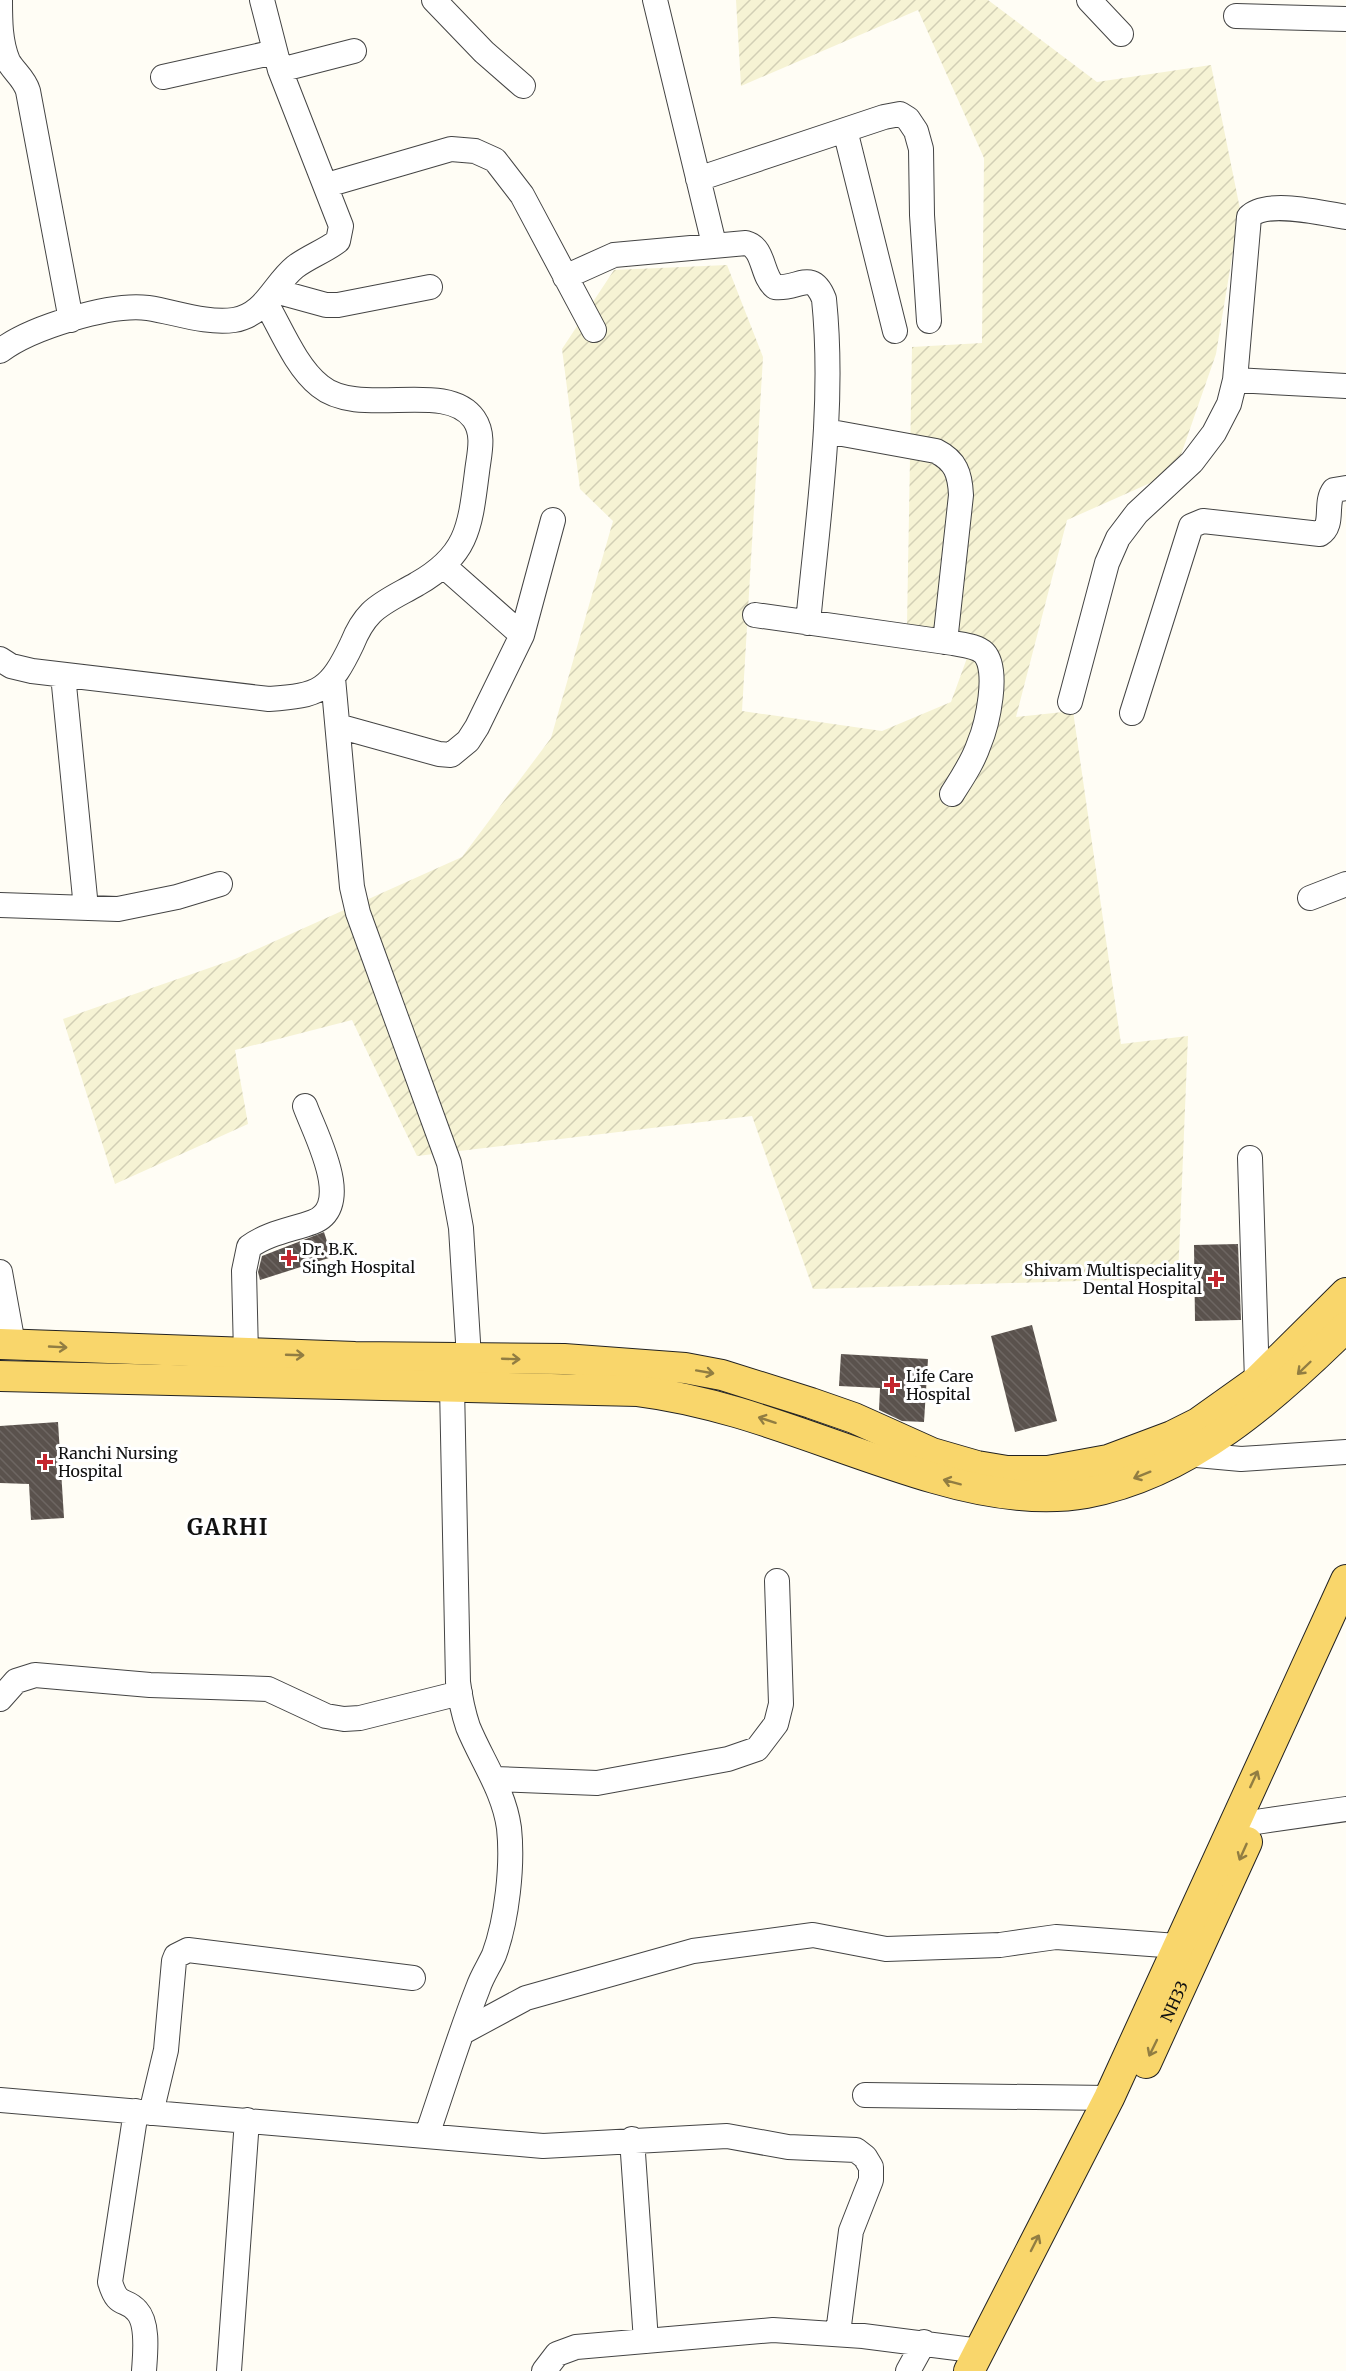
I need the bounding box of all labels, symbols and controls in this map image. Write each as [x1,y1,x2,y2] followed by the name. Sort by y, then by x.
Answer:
[302,1239,415,1277] place label: Dr. B.K. Singh Hospital
[280,1249,298,1267] marker: Dr. B.K. Singh Hospital
[1024,1260,1203,1298] place label: Shivam Multispeciality Dental Hospital
[1207,1270,1225,1288] marker: Shivam Multispeciality Dental Hospital
[48,1341,68,1352] one-way arrow
[285,1350,305,1361] one-way arrow
[501,1353,521,1365] one-way arrow
[1297,1361,1312,1375] one-way arrow
[906,1366,973,1404] place label: Life Care Hospital
[695,1367,715,1378] one-way arrow
[883,1376,901,1394] marker: Life Care Hospital
[758,1414,777,1425] one-way arrow
[58,1443,178,1481] place label: Ranchi Nursing Hospital
[36,1453,54,1471] marker: Ranchi Nursing Hospital
[1134,1470,1152,1481] one-way arrow
[943,1476,962,1488] one-way arrow
[187,1513,269,1541] district label: GARHI
[1249,1770,1261,1788] one-way arrow
[1237,1842,1248,1860] one-way arrow
[1156,1977,1192,2025] street label: NH33
[1147,2039,1158,2057] one-way arrow
[1030,2234,1041,2252] one-way arrow

